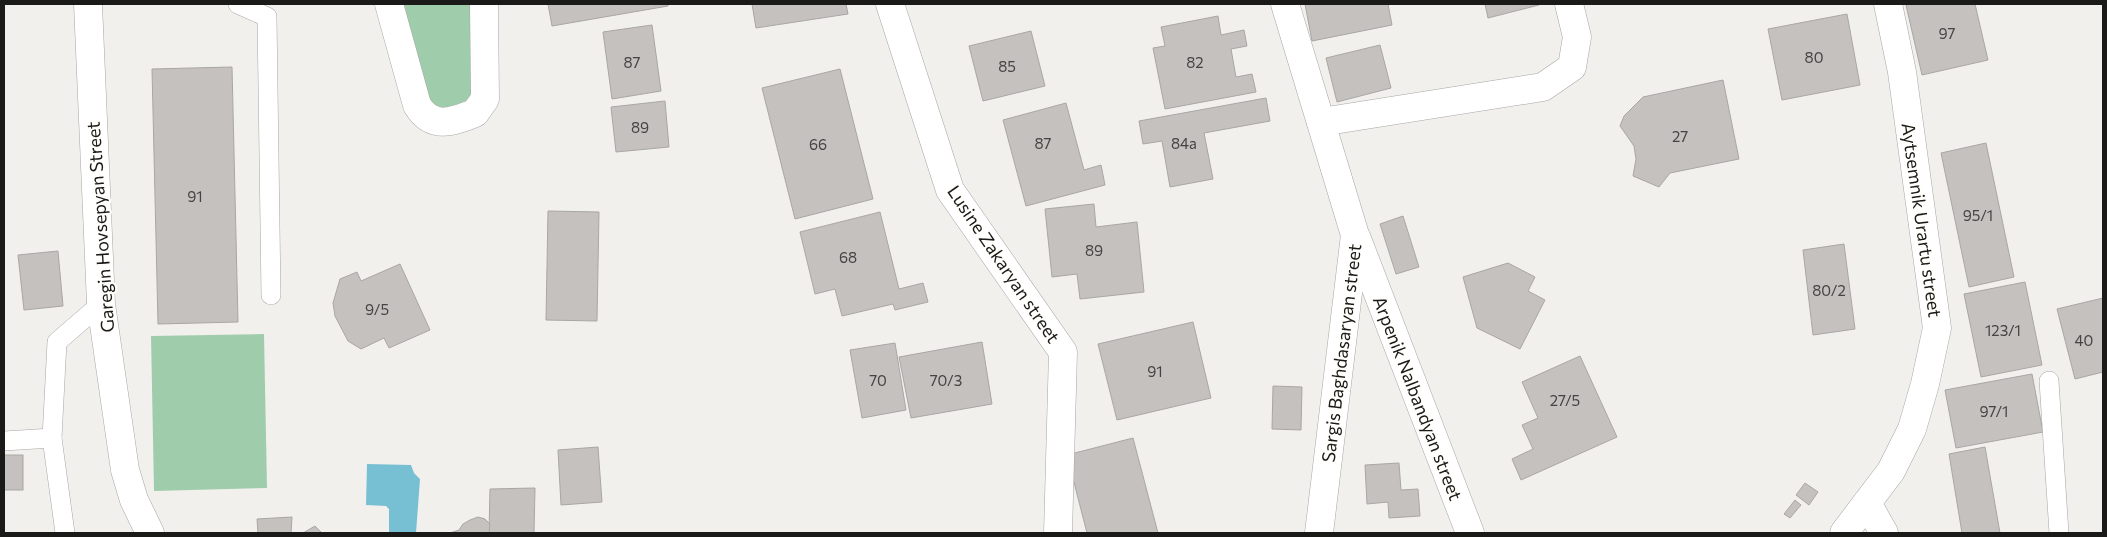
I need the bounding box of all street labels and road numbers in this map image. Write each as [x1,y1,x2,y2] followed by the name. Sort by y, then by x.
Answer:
[82,121,118,333] street label: Garegin Hovsepyan Street
[1897,121,1947,319] street label: Aytsemnik Urartu street
[943,181,1065,347] street label: Lusine Zakaryan street
[1317,243,1365,463] street label: Sargis Baghdasaryan street
[1369,293,1467,503] street label: Arpenik Nalbandyan street

